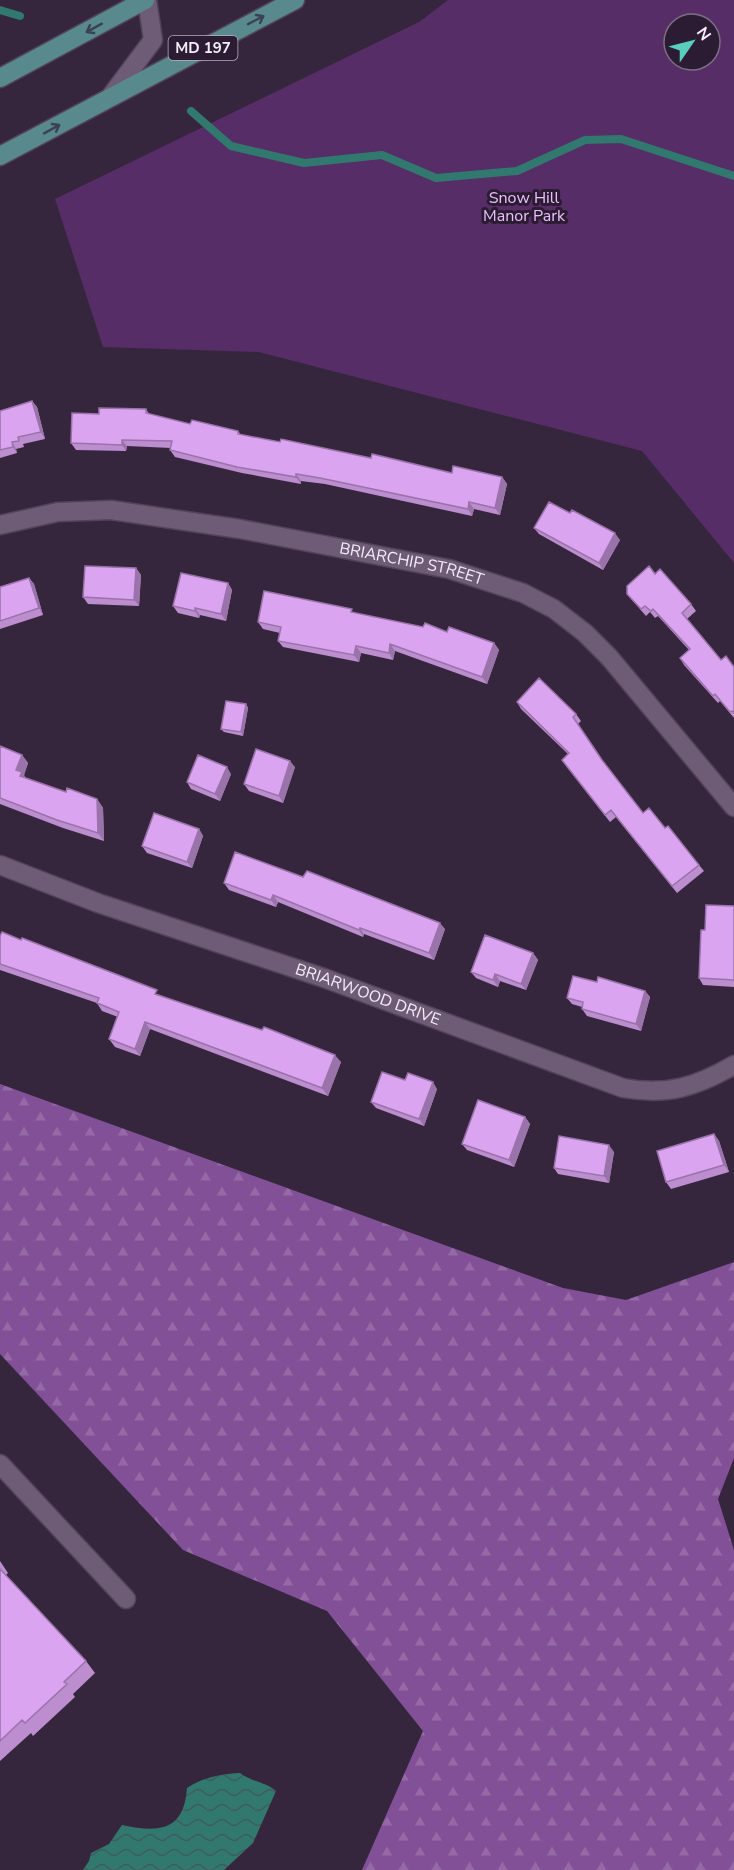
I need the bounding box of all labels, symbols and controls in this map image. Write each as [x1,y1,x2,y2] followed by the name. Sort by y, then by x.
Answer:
[662,12,722,72] north arrow
[246,14,264,26] one-way arrow
[86,22,103,34] one-way arrow
[691,23,716,45] text: N
[168,36,238,60] road number: MD 197
[43,123,60,135] one-way arrow
[483,187,566,227] park label: Snow Hill Manor Park
[338,537,487,591] street label: BRIARCHIP STREET
[292,958,443,1031] street label: BRIARWOOD DRIVE

